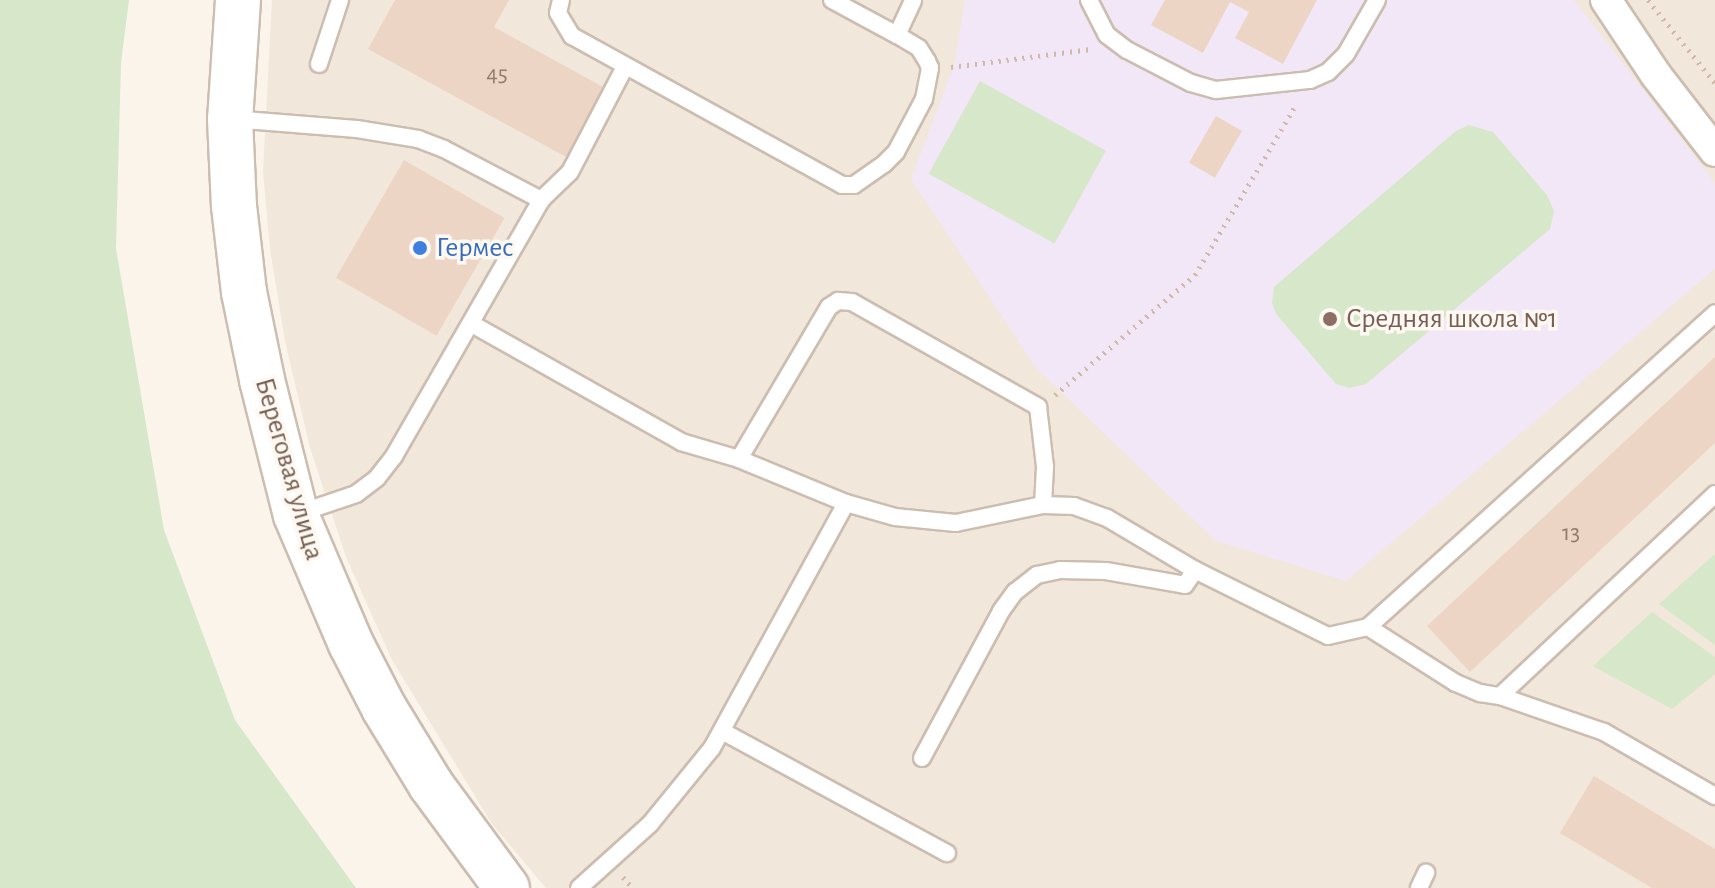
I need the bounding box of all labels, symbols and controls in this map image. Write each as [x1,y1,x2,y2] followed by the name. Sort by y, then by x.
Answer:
[486,61,508,89] house number: 45
[436,231,514,265] place label: Гермес
[411,239,429,257] marker: Гермес
[1346,302,1557,336] place label: Средняя школа №1
[1321,310,1339,328] marker: Средняя школа №1
[247,374,331,564] street label: Береговая улица
[1562,520,1580,548] house number: 13

